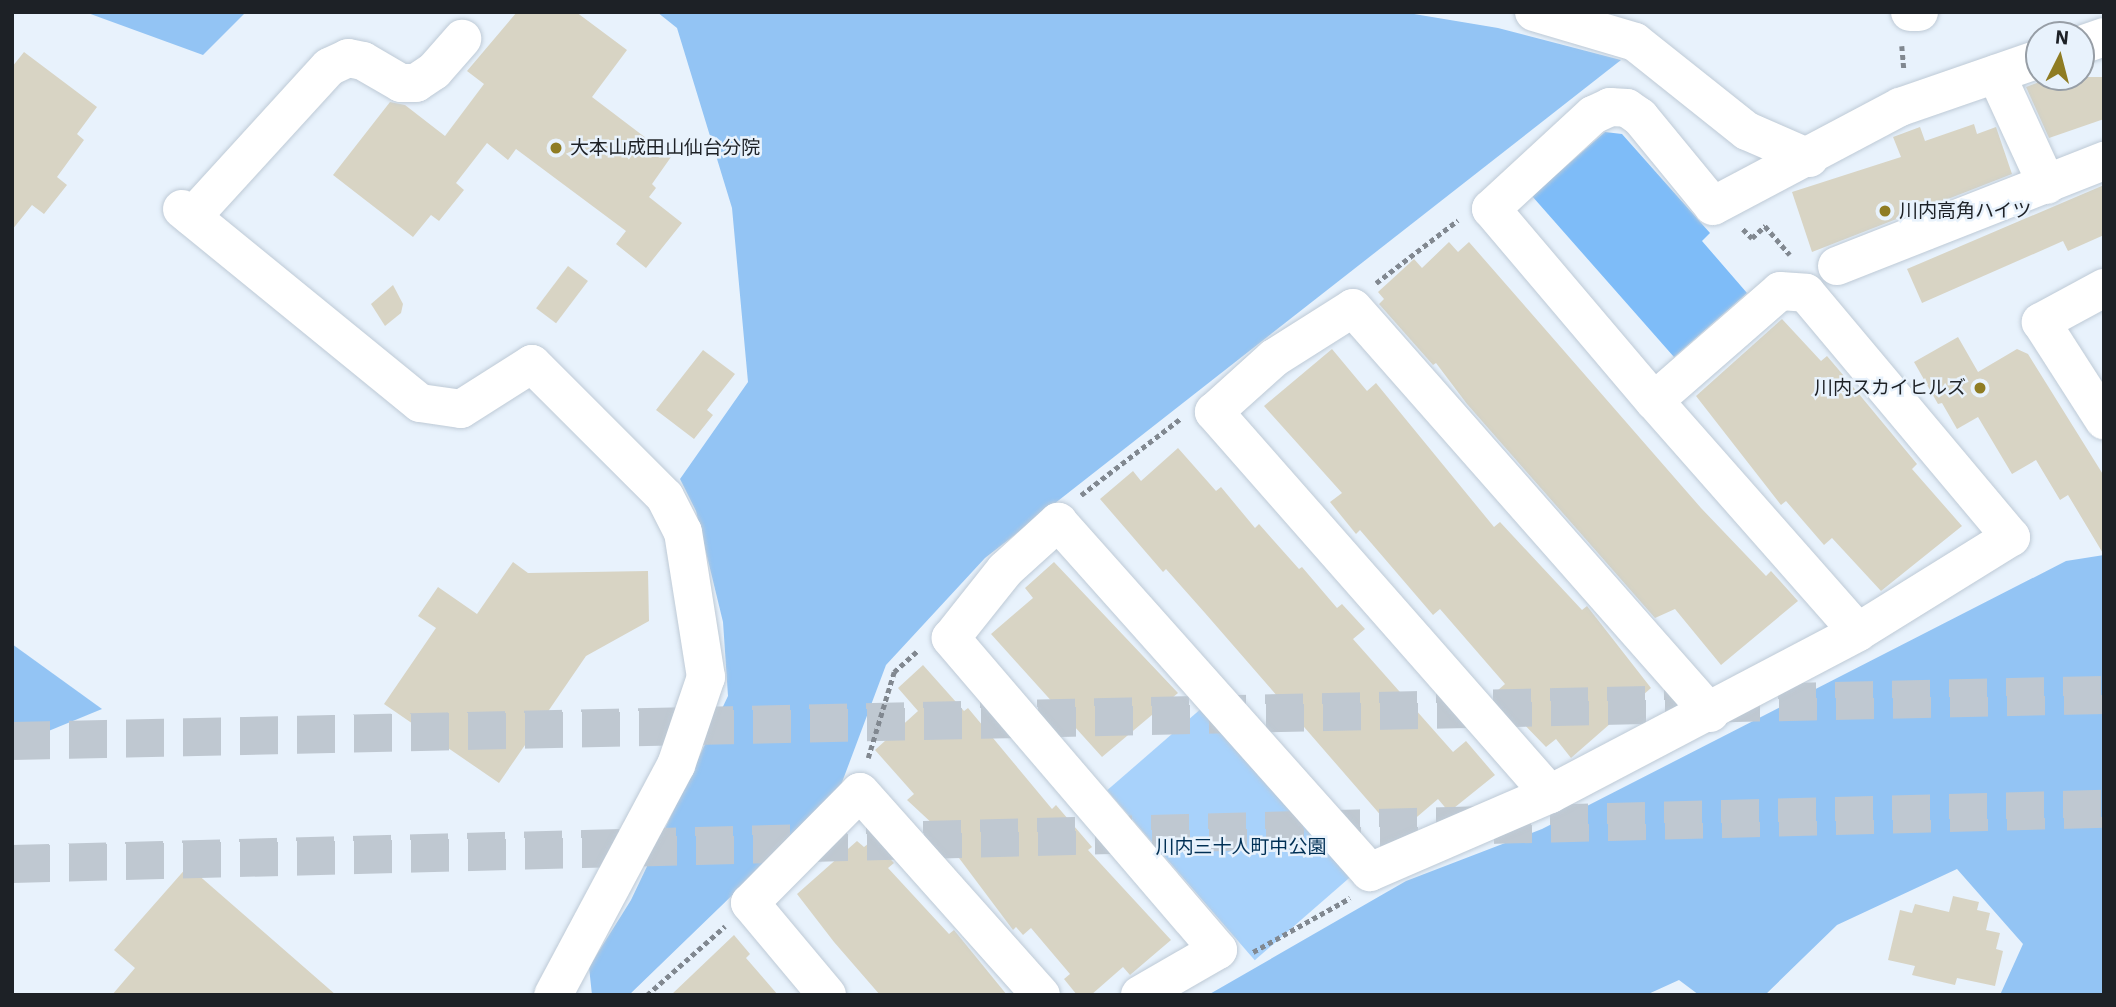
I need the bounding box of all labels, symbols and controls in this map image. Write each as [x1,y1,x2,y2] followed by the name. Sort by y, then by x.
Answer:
[2025,21,2095,91] north arrow
[2054,24,2070,50] text: N
[570,137,760,159] place label: 大本山成田山仙台分院
[548,140,564,156] marker: 大本山成田山仙台分院
[1899,200,2032,222] place label: 川内高角ハイツ
[1877,203,1893,219] marker: 川内高角ハイツ
[1814,377,1966,399] place label: 川内スカイヒルズ
[1972,380,1988,396] marker: 川内スカイヒルズ
[1156,836,1326,858] park label: 川内三十人町中公園

